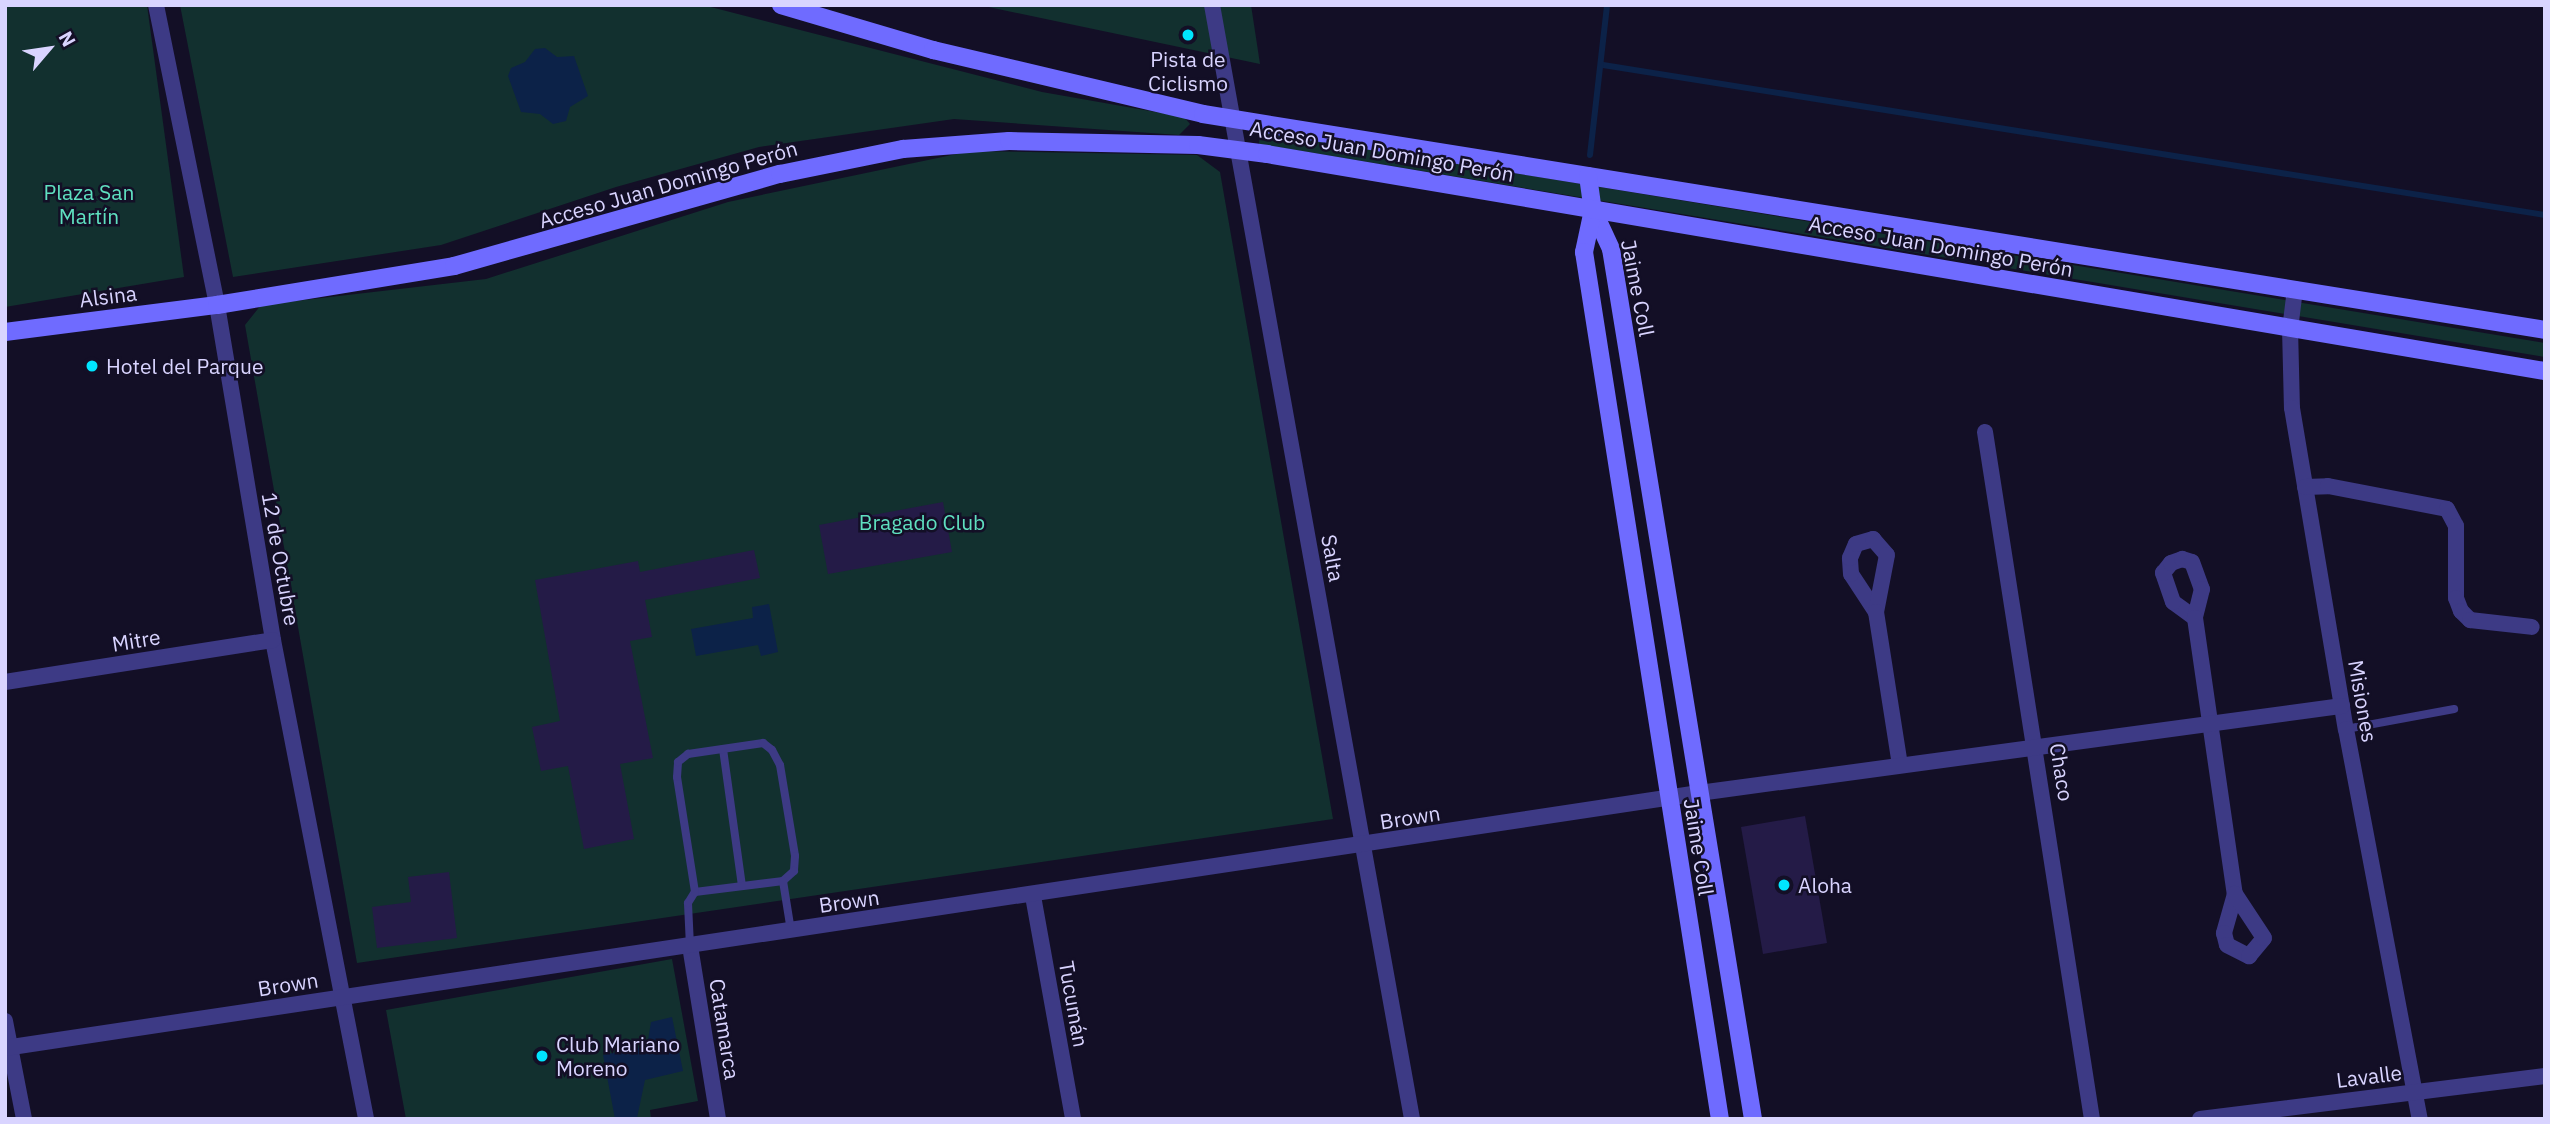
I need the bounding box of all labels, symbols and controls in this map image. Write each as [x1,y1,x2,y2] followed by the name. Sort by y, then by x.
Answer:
[14,14,84,84] north arrow
[54,27,81,51] text: N
[1180,27,1196,43] marker: Pista de Ciclismo
[1148,46,1228,96] place label: Pista de Ciclismo
[1248,115,1516,187] street label: Acceso Juan Domingo Perón
[536,135,800,233] street label: Acceso Juan Domingo Perón
[44,179,134,229] park label: Plaza San Martín
[1807,210,2075,282] street label: Acceso Juan Domingo Perón
[1616,237,1660,339] street label: Jaime Coll
[78,280,138,312] street label: Alsina
[106,353,263,379] place label: Hotel del Parque
[84,358,100,374] marker: Hotel del Parque
[257,490,305,628] street label: 12 de Octubre
[859,509,985,535] park label: Bragado Club
[1316,532,1350,584] street label: Salta
[110,624,162,656] street label: Mitre
[2343,658,2383,744] street label: Misiones
[2045,741,2079,803] street label: Chaco
[1679,797,1719,897] street label: Jaime Coll
[1378,800,1442,834] street label: Brown
[1798,872,1852,898] place label: Aloha
[1776,877,1792,893] marker: Aloha
[817,884,881,918] street label: Brown
[1054,959,1094,1049] street label: Tucumán
[256,967,320,1001] street label: Brown
[705,977,745,1081] street label: Catamarca
[556,1031,680,1081] place label: Club Mariano Moreno
[534,1048,550,1064] marker: Club Mariano Moreno
[2335,1059,2403,1093] street label: Lavalle

